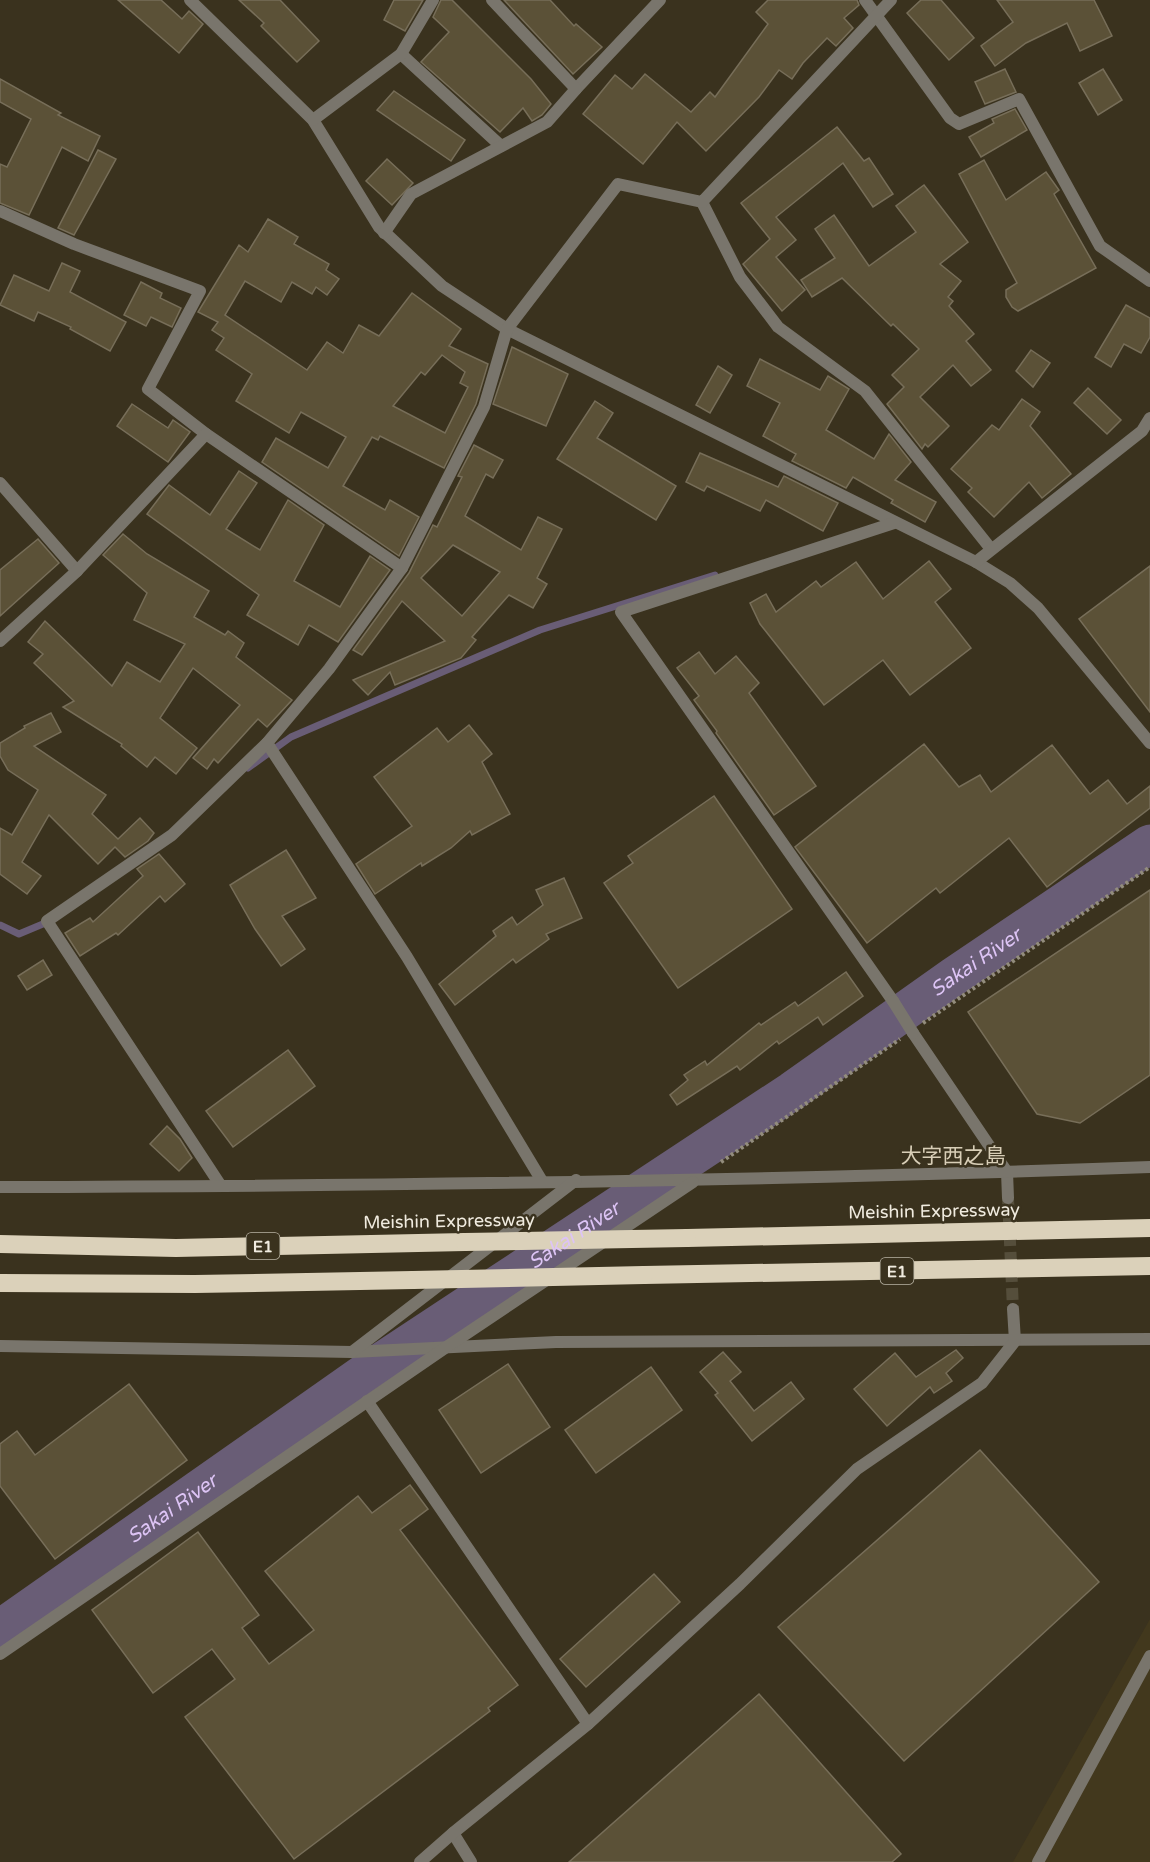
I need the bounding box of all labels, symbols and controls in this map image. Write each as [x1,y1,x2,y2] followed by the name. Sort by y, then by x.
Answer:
[926,922,1028,1002] water label: Sakai River
[901,1144,1006,1169] district label: 大字西之島
[524,1196,626,1275] water label: Sakai River
[848,1198,1020,1223] street label: Meishin Expressway
[363,1208,535,1233] street label: Meishin Expressway
[246,1233,280,1259] road number: E1
[880,1258,914,1284] road number: E1
[123,1468,224,1549] water label: Sakai River

